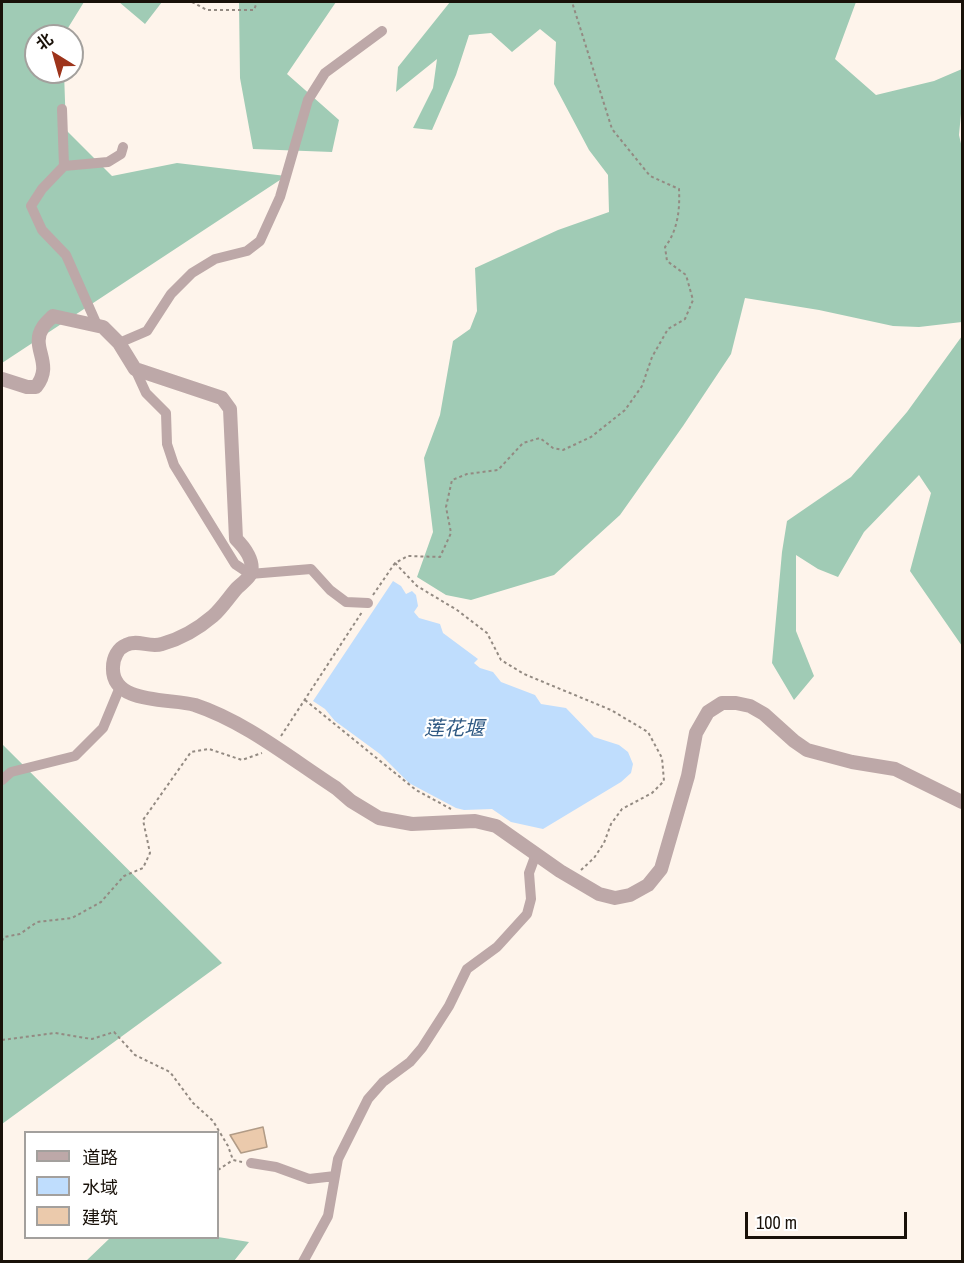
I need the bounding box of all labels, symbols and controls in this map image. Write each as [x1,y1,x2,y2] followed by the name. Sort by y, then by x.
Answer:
[24,24,84,84] north arrow
[31,28,57,55] text: 北
[424,718,484,742] water label: 莲花堰
[24,1131,219,1239] legend
[82,1145,118,1170] text: 道路
[82,1175,118,1200] text: 水域
[748,1200,910,1238] scale bar
[82,1205,118,1230] text: 建筑
[756,1210,797,1235] text: 100 m

